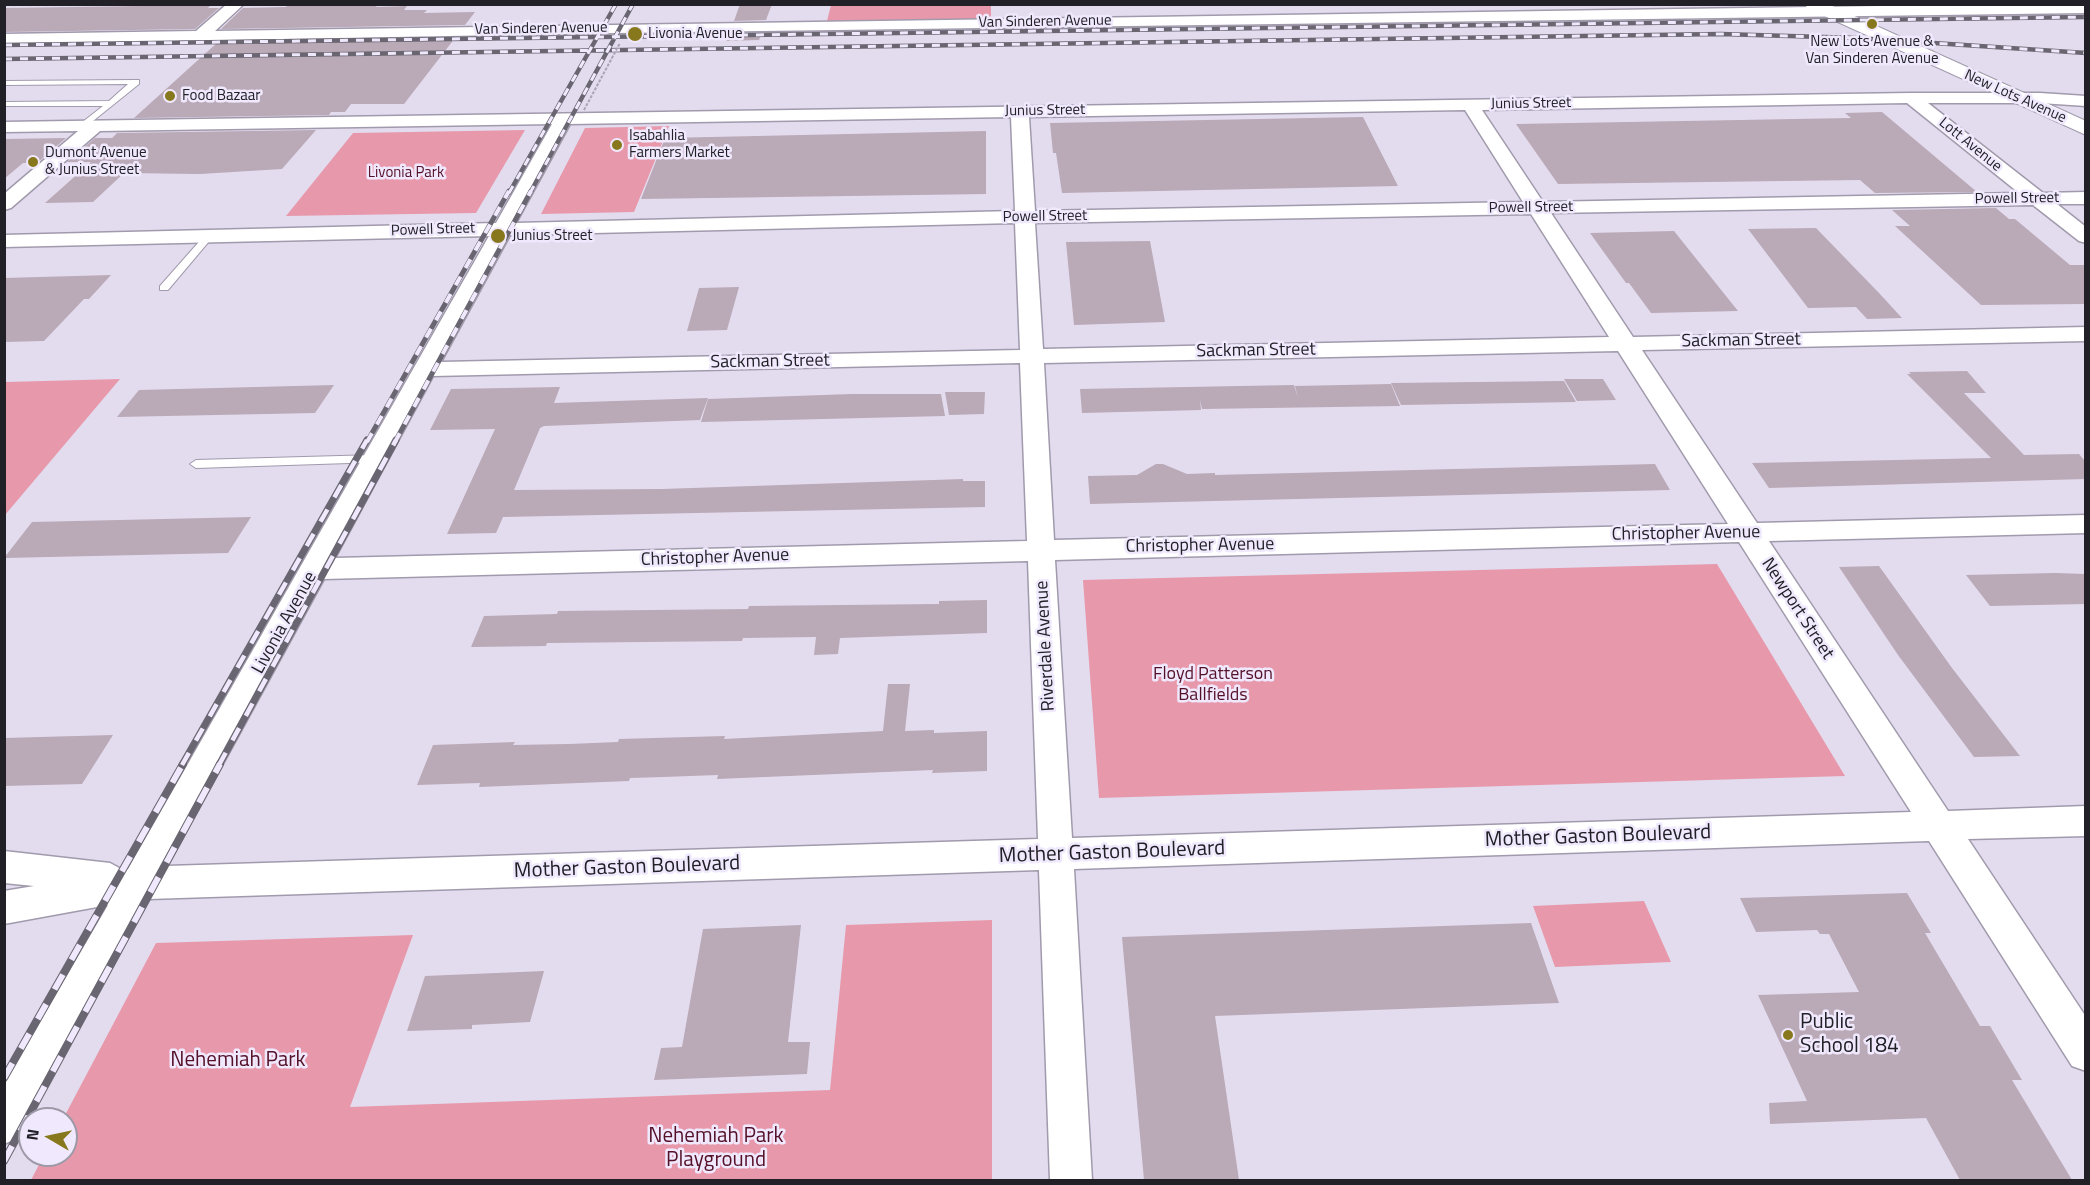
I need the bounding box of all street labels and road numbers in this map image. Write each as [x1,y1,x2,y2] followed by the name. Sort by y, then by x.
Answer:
[978,12,1112,32] street label: Van Sinderen Avenue
[474,19,608,39] street label: Van Sinderen Avenue
[1961,66,2069,128] street label: New Lots Avenue
[1491,94,1571,114] street label: Junius Street
[1005,101,1085,121] street label: Junius Street
[1935,114,2005,176] street label: Lott Avenue
[1975,189,2059,209] street label: Powell Street
[1489,198,1573,218] street label: Powell Street
[1003,207,1087,227] street label: Powell Street
[390,220,476,240] street label: Powell Street
[1681,329,1801,353] street label: Sackman Street
[1196,339,1316,363] street label: Sackman Street
[710,350,830,374] street label: Sackman Street
[1612,522,1760,546] street label: Christopher Avenue
[1126,534,1274,558] street label: Christopher Avenue
[640,545,790,571] street label: Christopher Avenue
[1756,554,1838,664] street label: Newport Street
[248,568,322,678] street label: Livonia Avenue
[1032,580,1060,712] street label: Riverdale Avenue
[1484,820,1712,854] street label: Mother Gaston Boulevard
[998,836,1226,870] street label: Mother Gaston Boulevard
[513,851,741,885] street label: Mother Gaston Boulevard

